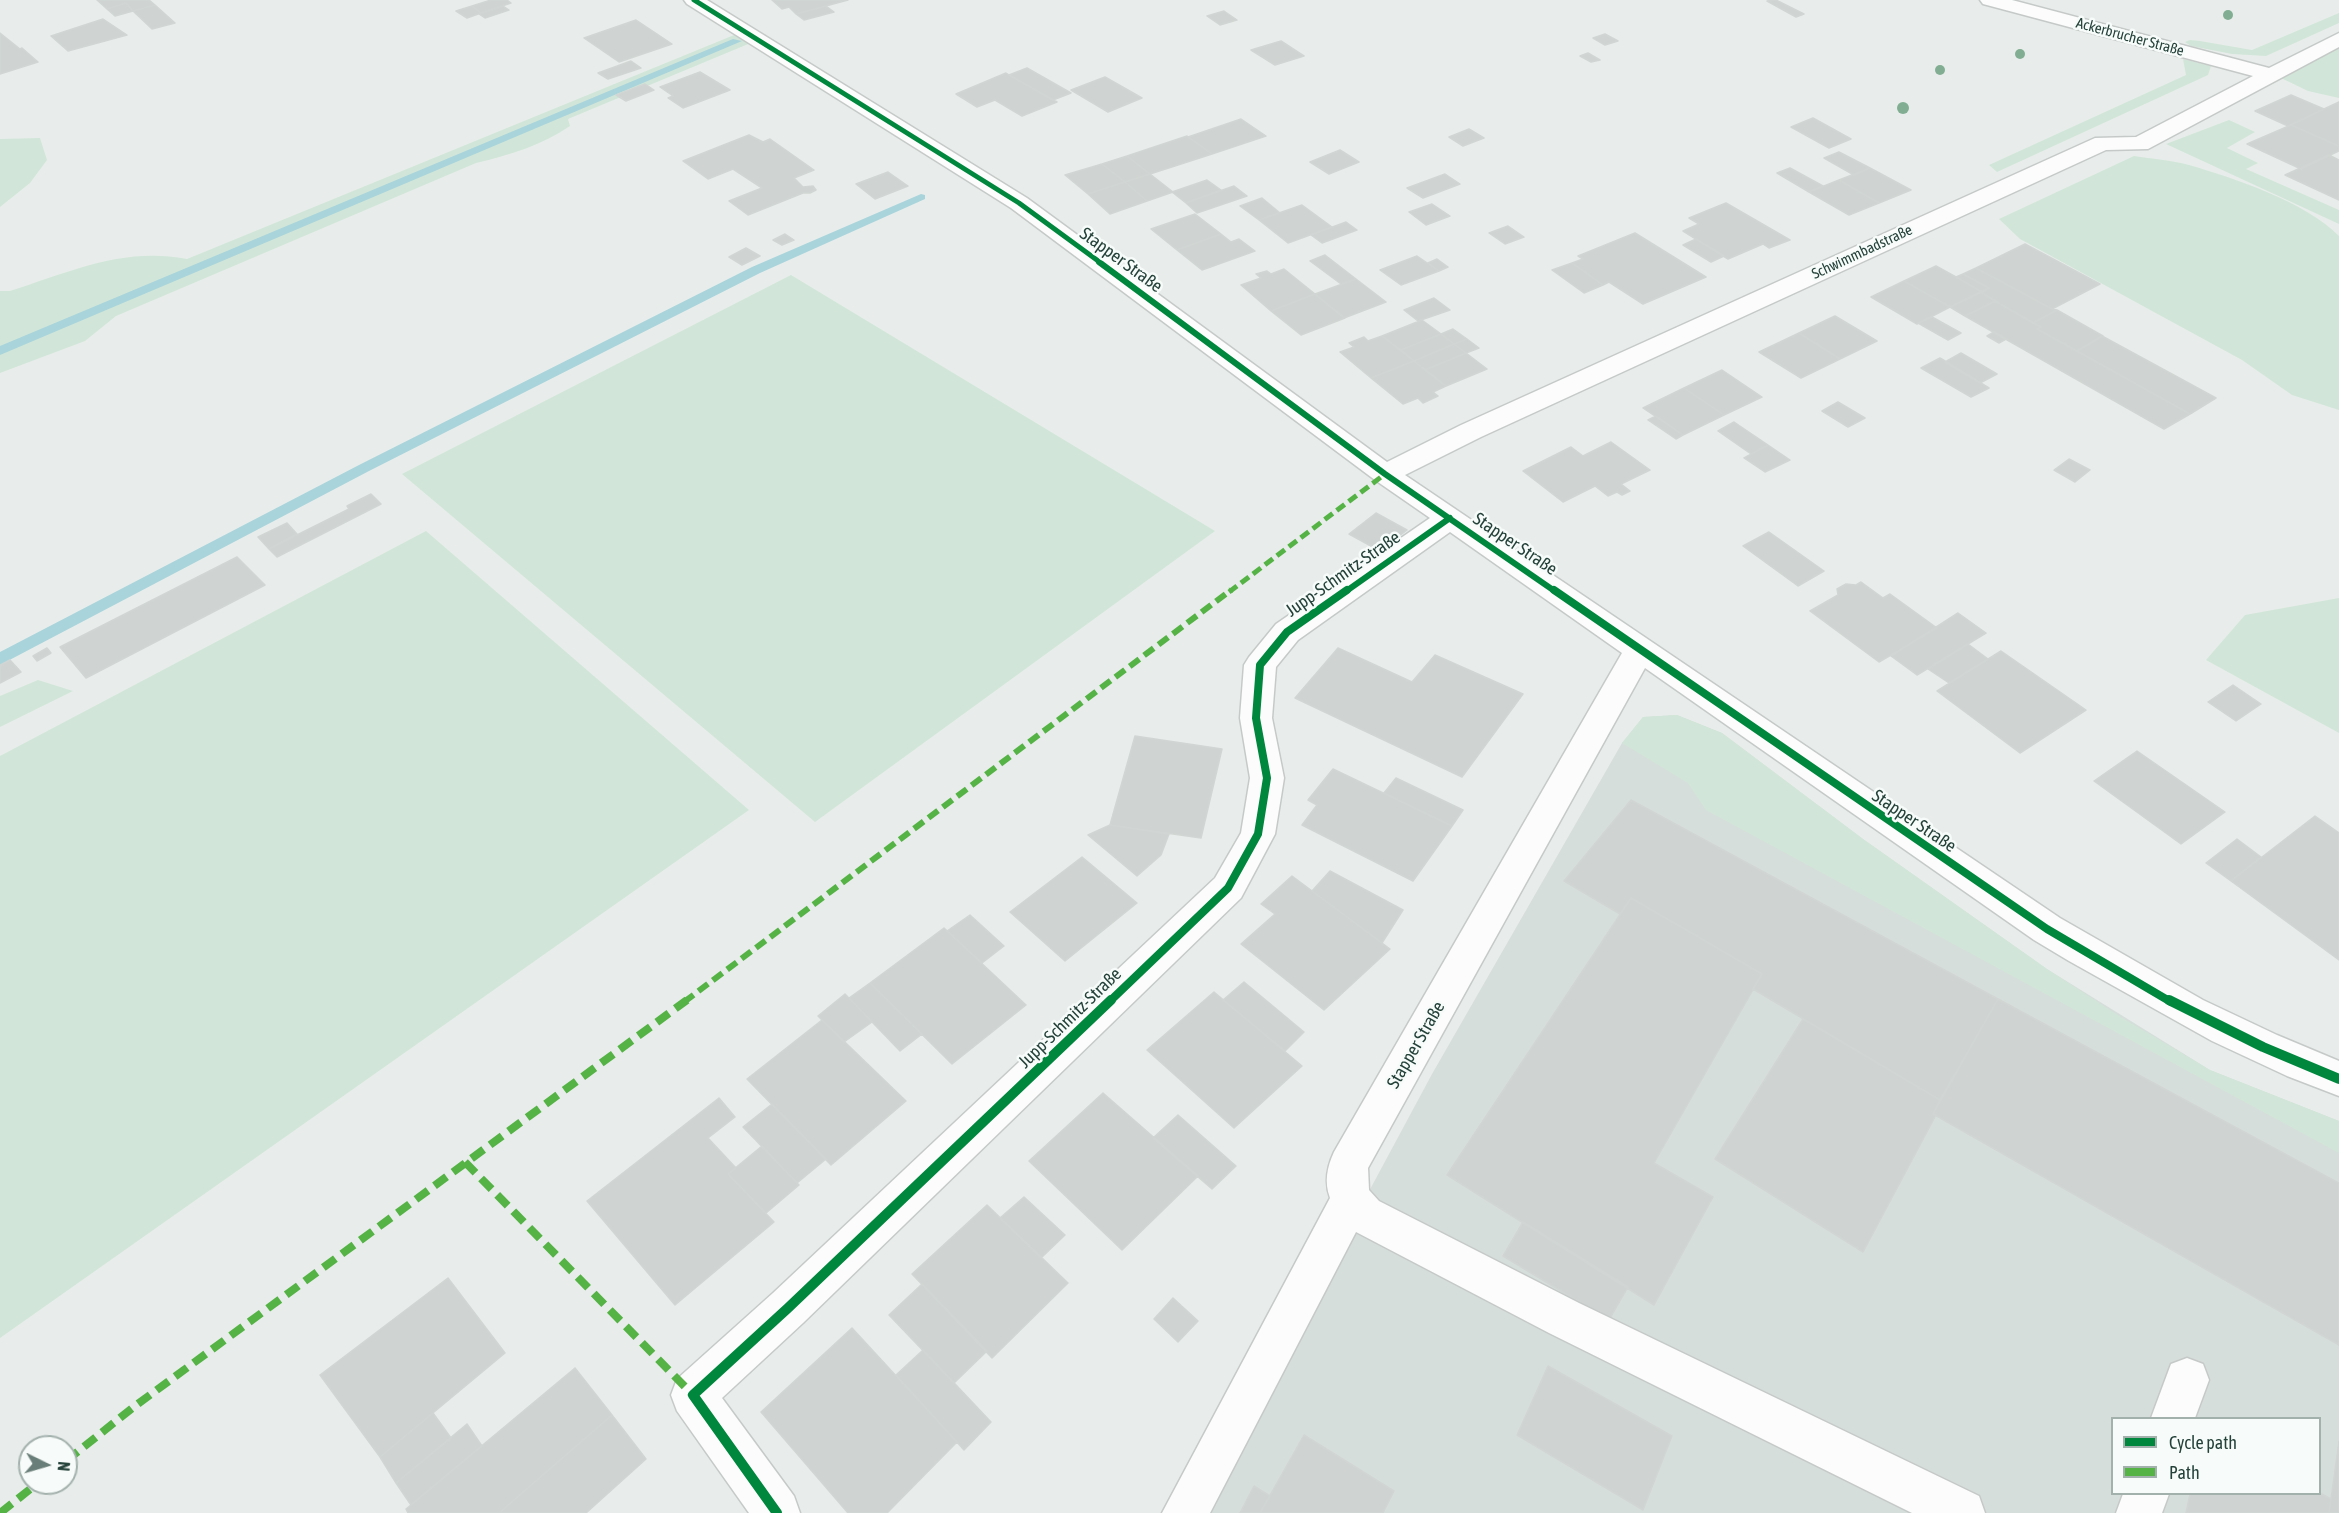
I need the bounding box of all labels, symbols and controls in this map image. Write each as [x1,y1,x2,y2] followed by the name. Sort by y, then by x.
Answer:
[2074,14,2186,60] street label: Ackerbrucher Straße
[1809,221,1915,283] street label: Schwimmbadstraße
[1075,223,1167,297] street label: Stapper Straße
[1469,508,1561,580] street label: Stapper Straße
[1282,526,1404,622] street label: Jupp-Schmitz-Straße
[1868,785,1960,857] street label: Stapper Straße
[1014,963,1126,1073] street label: Jupp-Schmitz-Straße
[1382,998,1450,1092] street label: Stapper Straße
[2111,1417,2321,1495] legend
[2169,1432,2237,1453] text: Cycle path
[18,1435,78,1495] north arrow
[55,1461,73,1472] text: N
[2169,1462,2200,1483] text: Path

